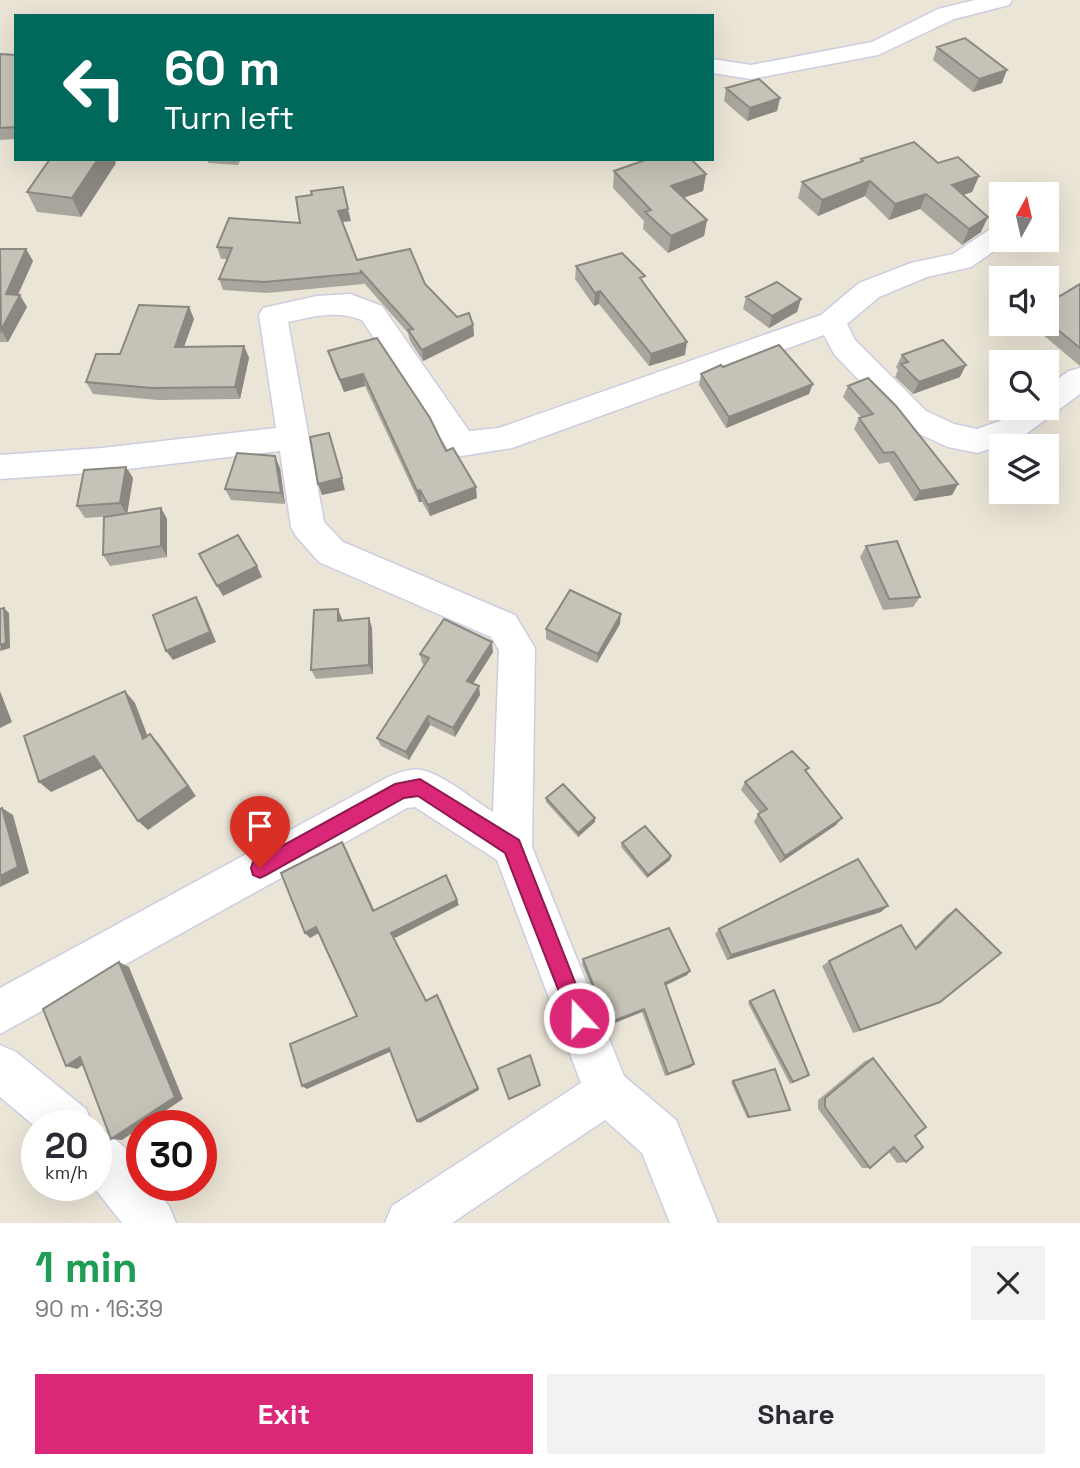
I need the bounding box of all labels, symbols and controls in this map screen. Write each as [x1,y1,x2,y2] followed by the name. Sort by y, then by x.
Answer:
[164,37,280,99] text: 60 m
[49,42,140,133] icon: left
[164,98,294,138] text: Turn left
[989,182,1059,252] north arrow
[989,182,1059,504] map controls
[989,266,1059,336] button: sound
[989,350,1059,420] button: search
[989,434,1059,504] button: layers
[230,796,290,868] pin
[241,807,279,845] icon: arrive
[542,981,616,1055] position arrow
[126,1110,217,1201] speed limit sign: 30
[45,1124,88,1168] text: 20
[45,1161,88,1184] text: km/h
[35,1241,138,1294] text: 1 min
[971,1246,1045,1320] button: close
[35,1294,163,1324] text: 90 m · 16:39
[35,1374,533,1454] button: Exit
[547,1374,1045,1454] button: Share

